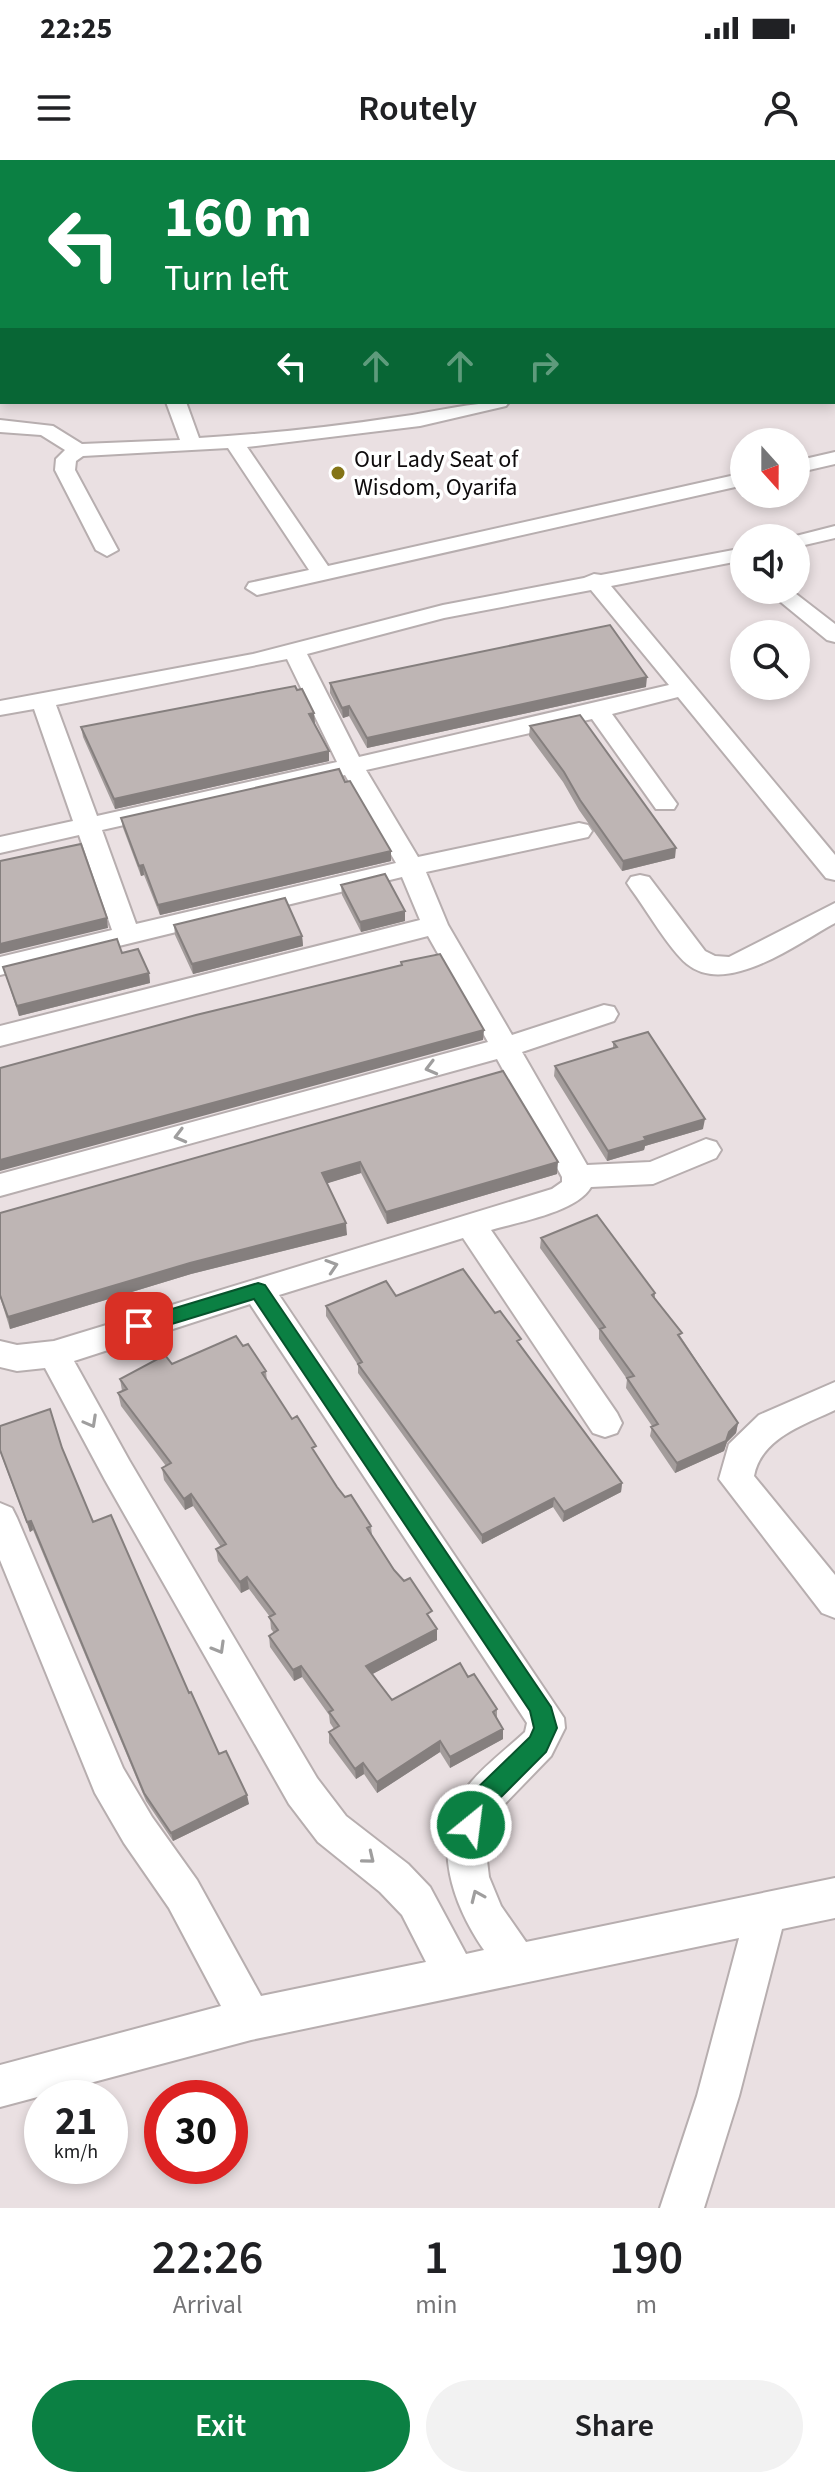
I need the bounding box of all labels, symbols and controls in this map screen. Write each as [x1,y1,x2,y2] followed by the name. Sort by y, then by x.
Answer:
[40,7,112,50] text: 22:25
[358,83,477,134] text: Routely
[32,86,76,130] icon: menu
[759,86,803,130] icon: person
[164,179,312,258] text: 160 m
[32,192,136,296] icon: left
[164,253,289,304] text: Turn left
[270,344,314,388] icon: left
[354,344,398,388] icon: ahead
[438,344,482,388] icon: ahead
[522,344,566,388] icon: right
[730,428,810,508] north arrow
[730,428,810,700] map controls
[354,442,519,505] place label: Our Lady Seat of Wisdom, Oyarifa
[329,464,347,482] marker: Our Lady Seat of Wisdom, Oyarifa
[730,524,810,604] button: sound
[730,620,810,700] button: search
[424,1058,438,1075] one-way arrow
[173,1127,187,1143] one-way arrow
[325,1259,339,1275] one-way arrow
[105,1292,173,1360] pin
[117,1304,161,1348] icon: arrive
[81,1414,97,1428] one-way arrow
[209,1639,225,1654] one-way arrow
[429,1783,513,1867] position arrow
[360,1848,374,1863] one-way arrow
[470,1890,486,1904] one-way arrow
[144,2080,248,2184] speed limit sign: 30
[55,2093,97,2150] text: 21
[54,2138,98,2166] text: km/h
[152,2224,264,2292] text: 22:26
[424,2224,449,2292] text: 1
[609,2224,683,2292] text: 190
[173,2286,243,2323] text: Arrival
[415,2286,457,2323] text: min
[635,2286,657,2323] text: m
[32,2380,410,2472] button: Exit
[426,2380,803,2472] button: Share

